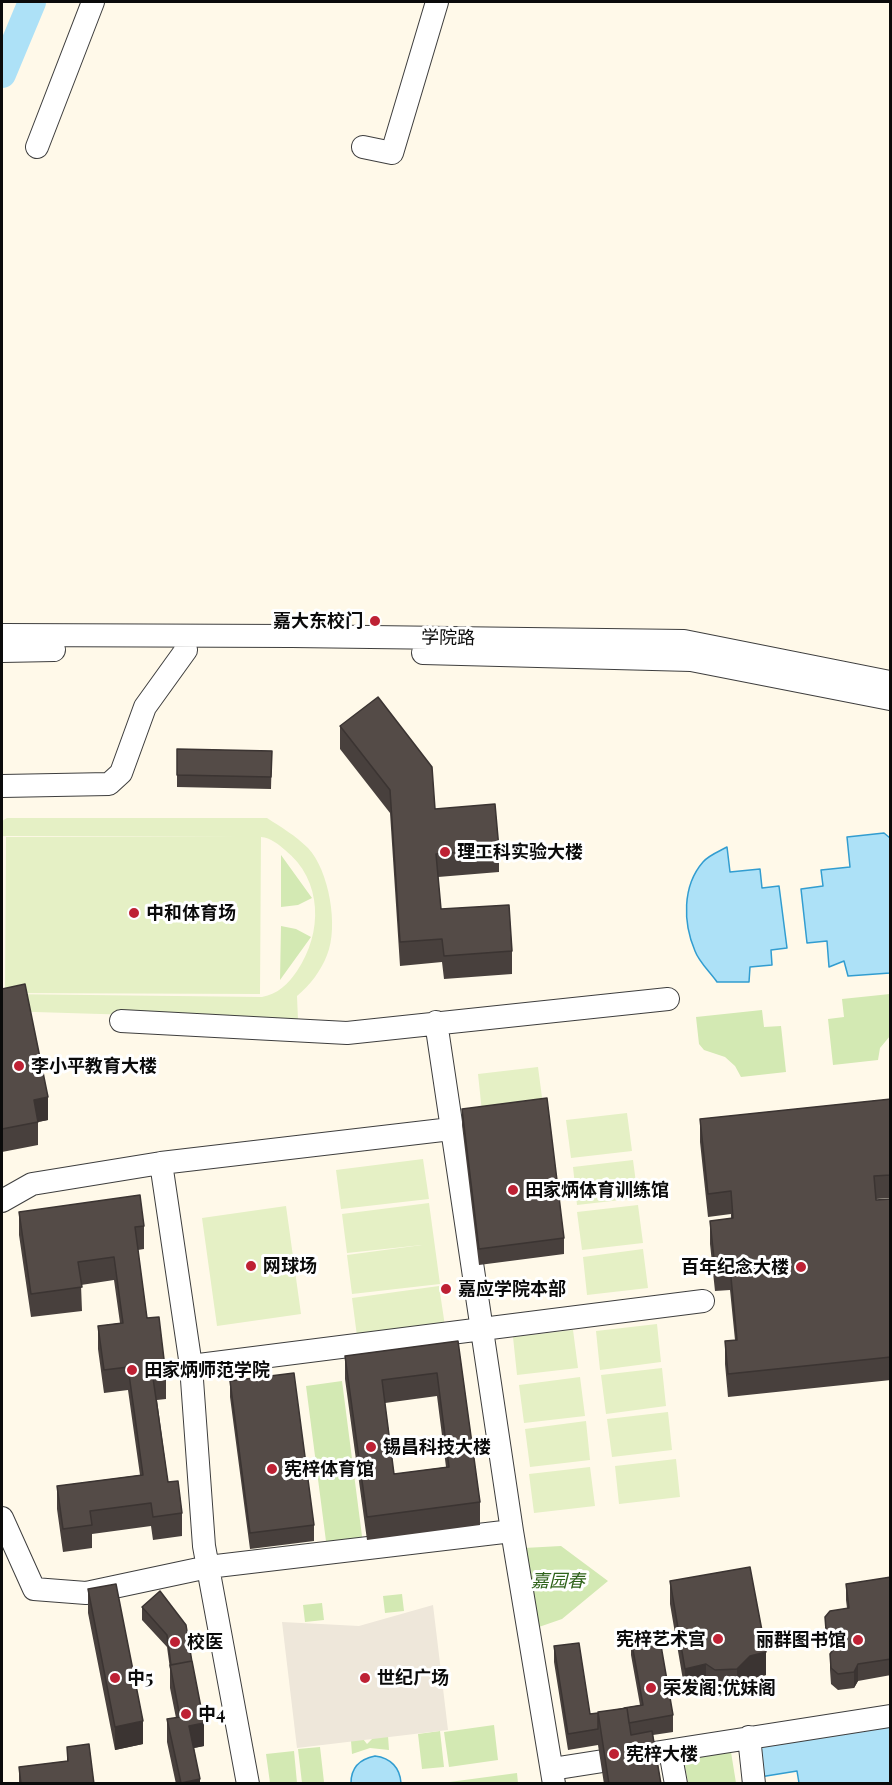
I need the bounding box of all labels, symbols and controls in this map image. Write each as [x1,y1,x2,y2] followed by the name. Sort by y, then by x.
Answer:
[273,610,363,632] place label: 嘉大东校门
[368,614,382,628] marker: 嘉大东校门
[421,627,475,649] street label: 学院路
[457,841,583,863] place label: 理工科实验大楼
[438,845,452,859] marker: 理工科实验大楼
[146,902,236,924] place label: 中和体育场
[127,906,141,920] marker: 中和体育场
[31,1055,157,1077] place label: 李小平教育大楼
[12,1059,26,1073] marker: 李小平教育大楼
[525,1179,669,1201] place label: 田家炳体育训练馆
[506,1183,520,1197] marker: 田家炳体育训练馆
[263,1255,317,1277] place label: 网球场
[681,1256,789,1278] place label: 百年纪念大楼
[244,1259,258,1273] marker: 网球场
[794,1260,808,1274] marker: 百年纪念大楼
[458,1278,566,1300] place label: 嘉应学院本部
[439,1282,453,1296] marker: 嘉应学院本部
[144,1359,270,1381] place label: 田家炳师范学院
[125,1363,139,1377] marker: 田家炳师范学院
[383,1436,491,1458] place label: 锡昌科技大楼
[364,1440,378,1454] marker: 锡昌科技大楼
[284,1458,374,1480] place label: 宪梓体育馆
[265,1462,279,1476] marker: 宪梓体育馆
[531,1570,585,1592] park label: 嘉园春
[616,1628,706,1650] place label: 宪梓艺术宫
[756,1629,846,1651] place label: 丽群图书馆
[187,1631,223,1653] place label: 校医
[711,1632,725,1646] marker: 宪梓艺术宫
[851,1633,865,1647] marker: 丽群图书馆
[168,1635,182,1649] marker: 校医
[127,1667,153,1689] place label: 中5
[377,1667,449,1689] place label: 世纪广场
[108,1671,122,1685] marker: 中5
[358,1671,372,1685] marker: 世纪广场
[663,1677,776,1699] place label: 荣发阁;优妹阁
[644,1681,658,1695] marker: 荣发阁;优妹阁
[198,1703,226,1725] place label: 中4
[179,1707,193,1721] marker: 中4
[626,1743,698,1765] place label: 宪梓大楼
[607,1747,621,1761] marker: 宪梓大楼

